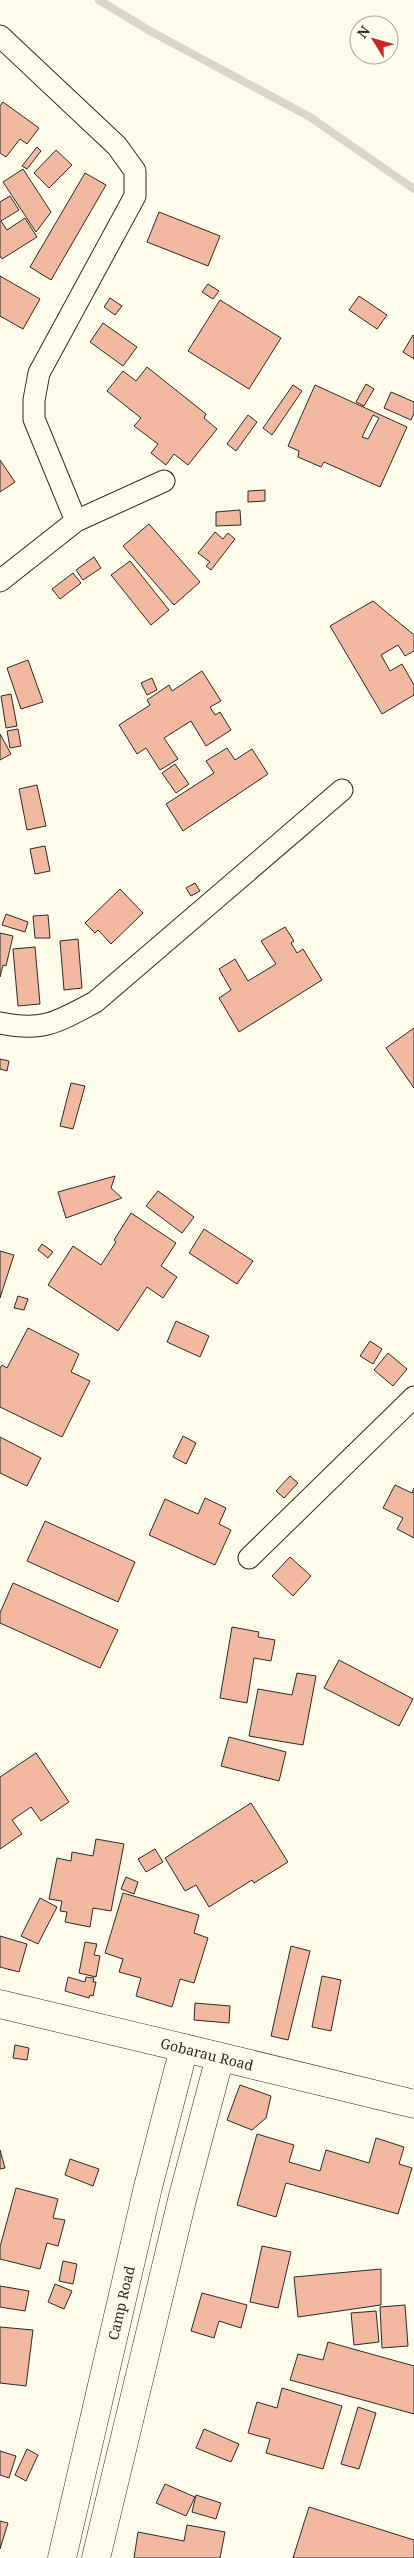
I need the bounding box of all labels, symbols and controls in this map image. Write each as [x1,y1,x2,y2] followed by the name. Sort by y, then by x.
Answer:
[349,15,399,65] north arrow
[352,22,374,42] text: N
[159,2033,256,2075] street label: Gobarau Road
[103,2264,139,2342] street label: Camp Road

